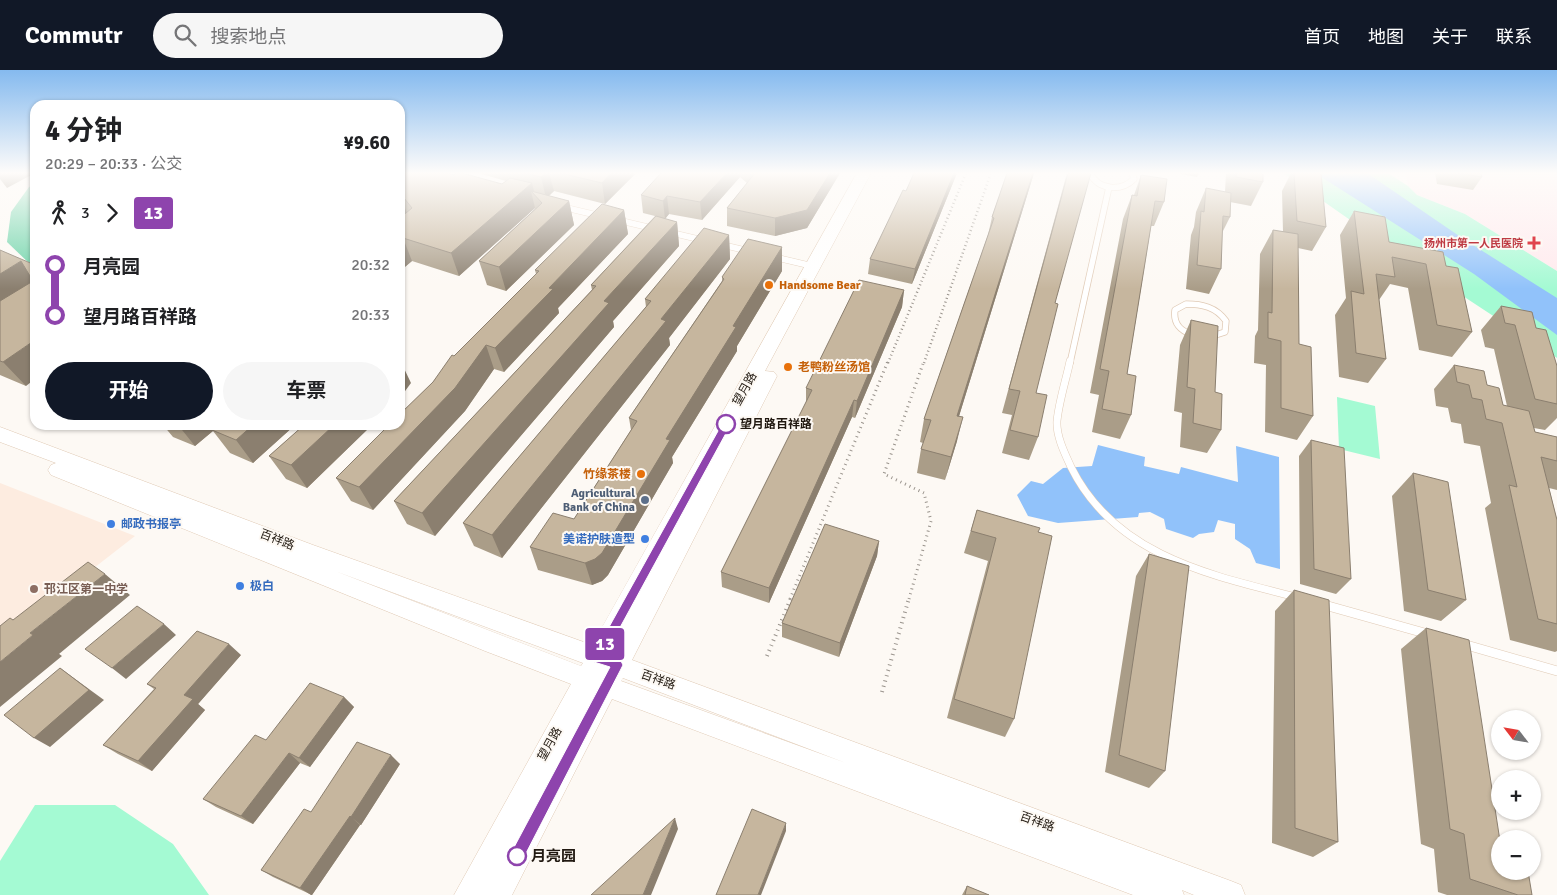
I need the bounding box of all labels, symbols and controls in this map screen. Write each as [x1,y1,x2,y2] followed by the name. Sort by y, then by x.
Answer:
[153,13,503,58] search box
[25,20,123,50] text: Commutr
[171,21,199,49] icon: search
[211,25,287,49] text: 搜索地点
[1304,26,1340,48] text: 首页
[1368,26,1404,48] text: 地图
[1432,26,1468,48] text: 关于
[1496,26,1532,48] text: 联系
[45,114,122,148] text: 4 分钟
[344,131,390,155] text: ¥9.60
[45,154,182,174] text: 20:29 – 20:33 · 公交
[45,199,73,227] icon: walk
[98,199,126,227] icon: forward
[144,202,163,224] text: 13
[81,203,90,223] text: 3
[1527,236,1541,250] marker: 扬州市第一人民医院
[1424,237,1523,250] place label: 扬州市第一人民医院
[83,255,140,279] text: 月亮园
[351,255,390,275] text: 20:32
[779,278,861,293] place label: Handsome Bear
[763,279,775,291] marker: Handsome Bear
[83,305,197,329] text: 望月路百祥路
[351,305,390,325] text: 20:33
[798,360,870,375] place label: 老鸭粉丝汤馆
[782,361,794,373] marker: 老鸭粉丝汤馆
[45,362,213,420] button: 开始
[223,362,390,420] button: 车票
[730,370,760,408] street label: 望月路
[716,414,736,434] marker: 望月路百祥路
[740,417,812,432] place label: 望月路百祥路
[583,467,631,482] place label: 竹缘茶楼
[635,468,647,480] marker: 竹缘茶楼
[563,486,635,515] place label: Agricultural Bank of China
[639,494,651,506] marker: Agricultural Bank of China
[121,517,181,532] place label: 邮政书报亭
[105,518,117,530] marker: 邮政书报亭
[258,527,296,553] street label: 百祥路
[563,532,635,547] place label: 美诺护肤造型
[639,533,651,545] marker: 美诺护肤造型
[250,579,274,594] place label: 极白
[234,580,246,592] marker: 极白
[44,582,128,597] place label: 邗江区第一中学
[28,583,40,595] marker: 邗江区第一中学
[582,628,628,660] line badge: 13
[595,633,615,655] text: 13
[639,667,677,693] street label: 百祥路
[1491,710,1541,760] north arrow
[1491,710,1541,880] map controls
[535,725,565,763] street label: 望月路
[1491,770,1541,820] button: +
[1018,809,1056,835] street label: 百祥路
[1491,830,1541,880] button: −
[507,846,527,866] marker: 月亮园
[531,847,576,865] place label: 月亮园

